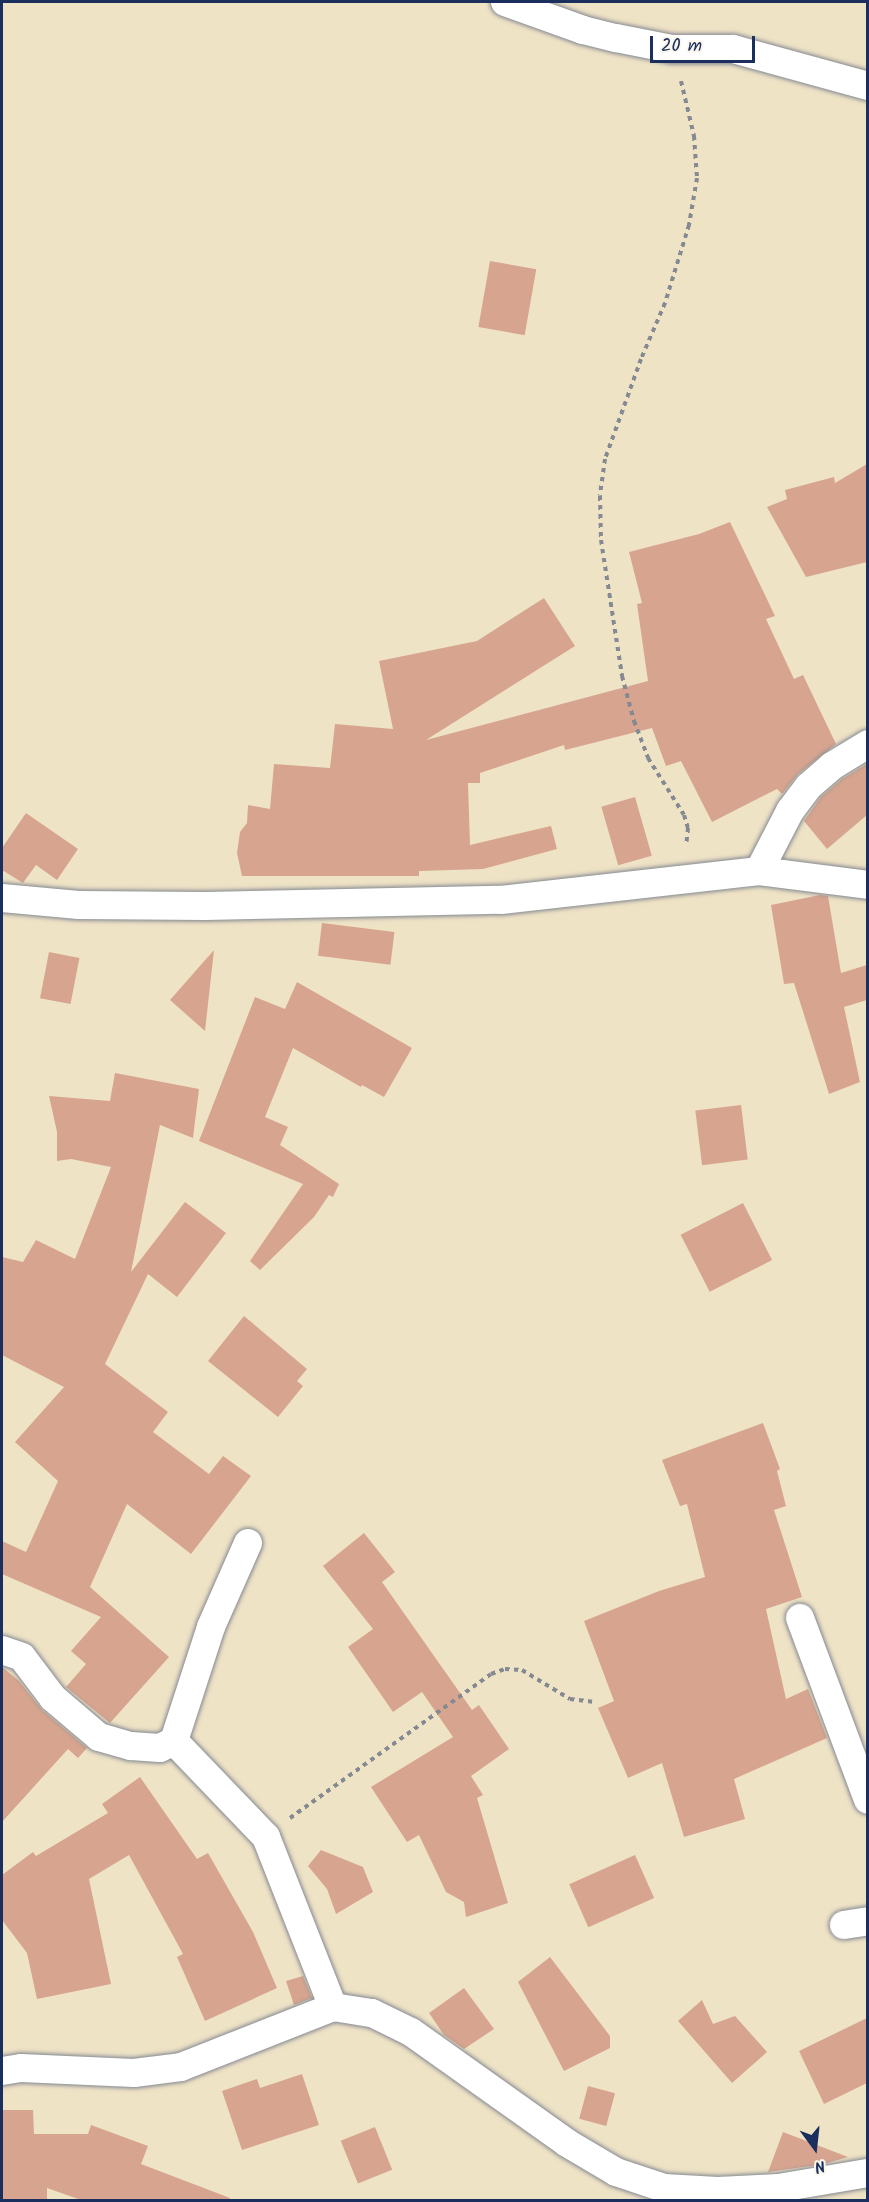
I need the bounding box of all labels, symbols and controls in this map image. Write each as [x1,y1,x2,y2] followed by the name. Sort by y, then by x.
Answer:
[653,24,758,62] scale bar
[661,32,702,61] text: 20 m
[785,2118,845,2178] north arrow
[812,2152,828,2179] text: N

